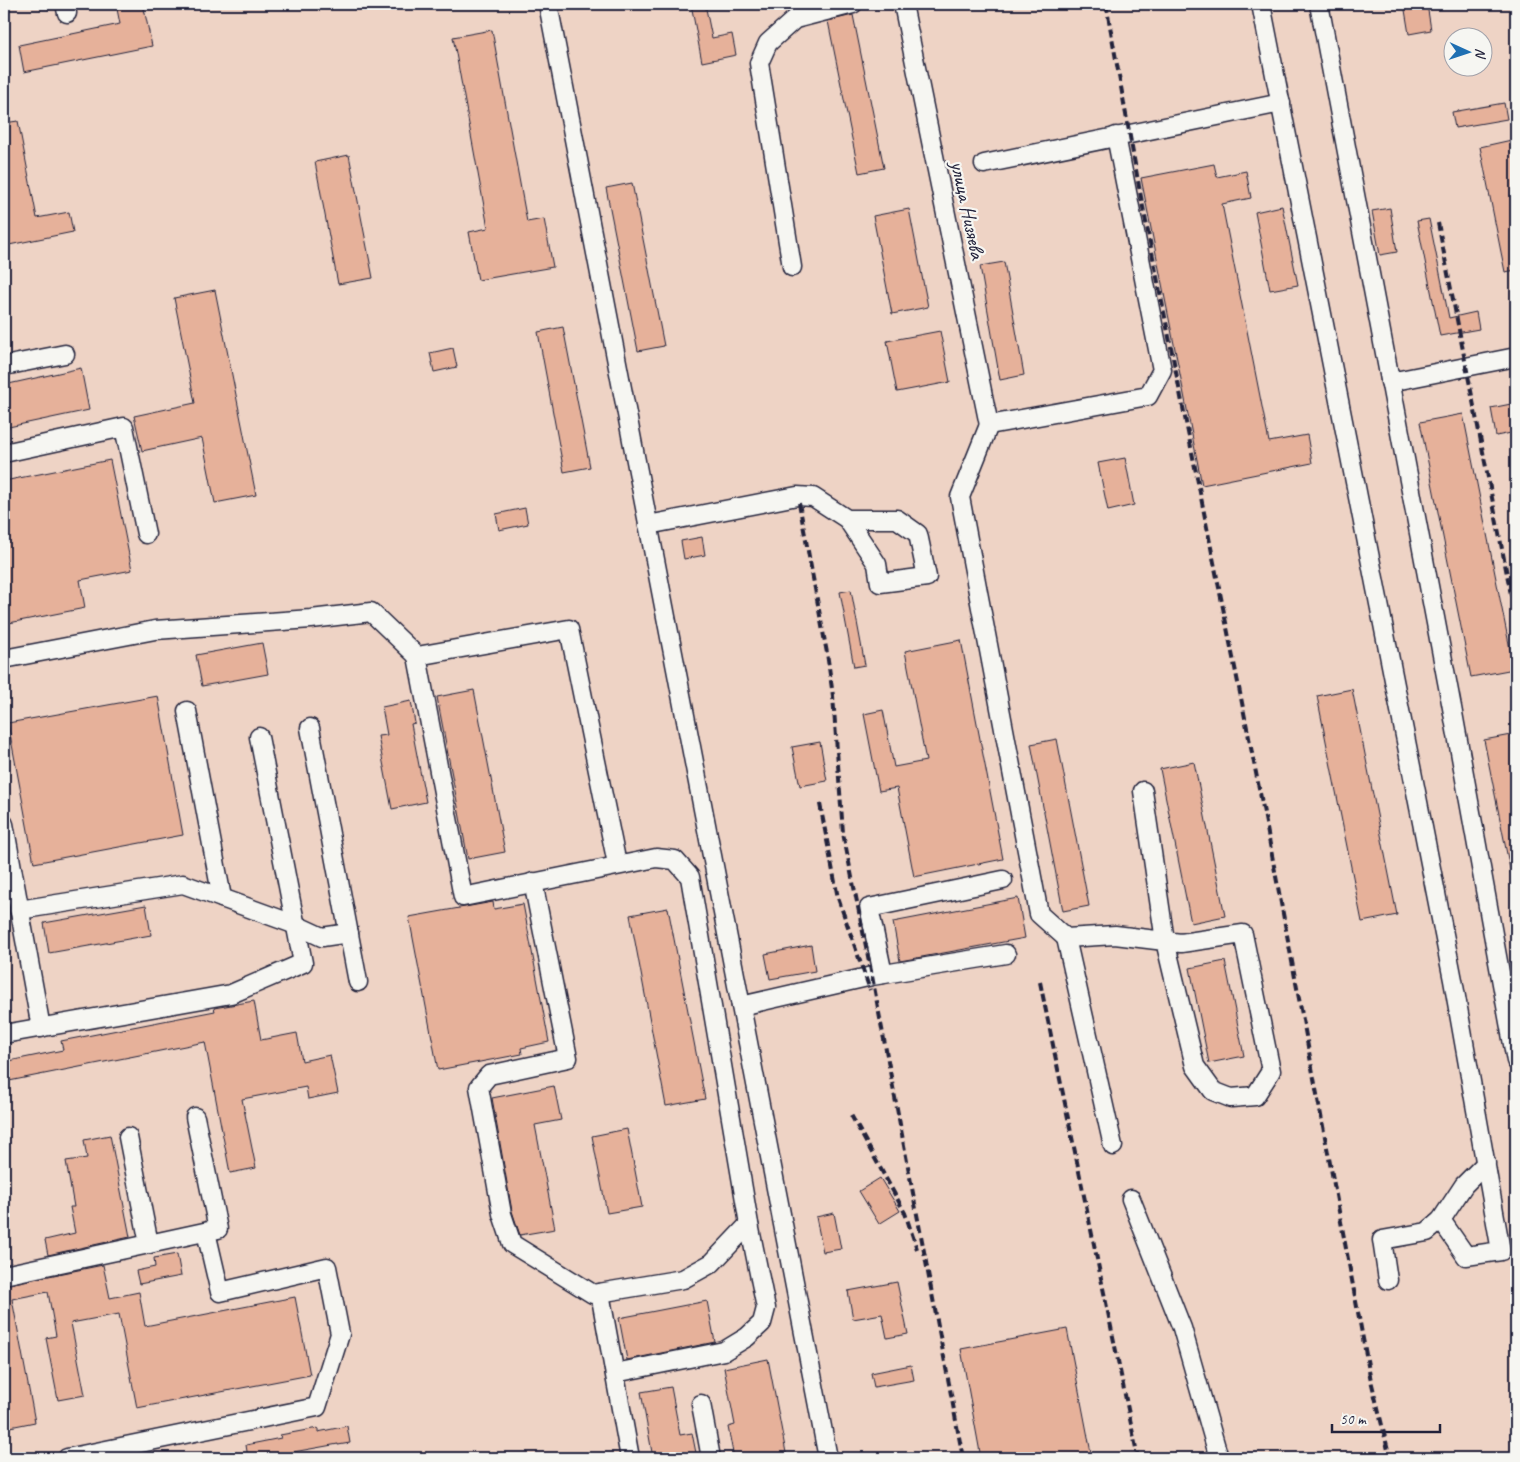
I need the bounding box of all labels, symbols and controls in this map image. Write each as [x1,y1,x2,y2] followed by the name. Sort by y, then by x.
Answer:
[1442,28,1492,78] north arrow
[1472,48,1489,60] text: N
[944,157,991,263] street label: улица Низяева
[1332,1402,1440,1434] scale bar
[1340,1410,1367,1429] text: 50 m

